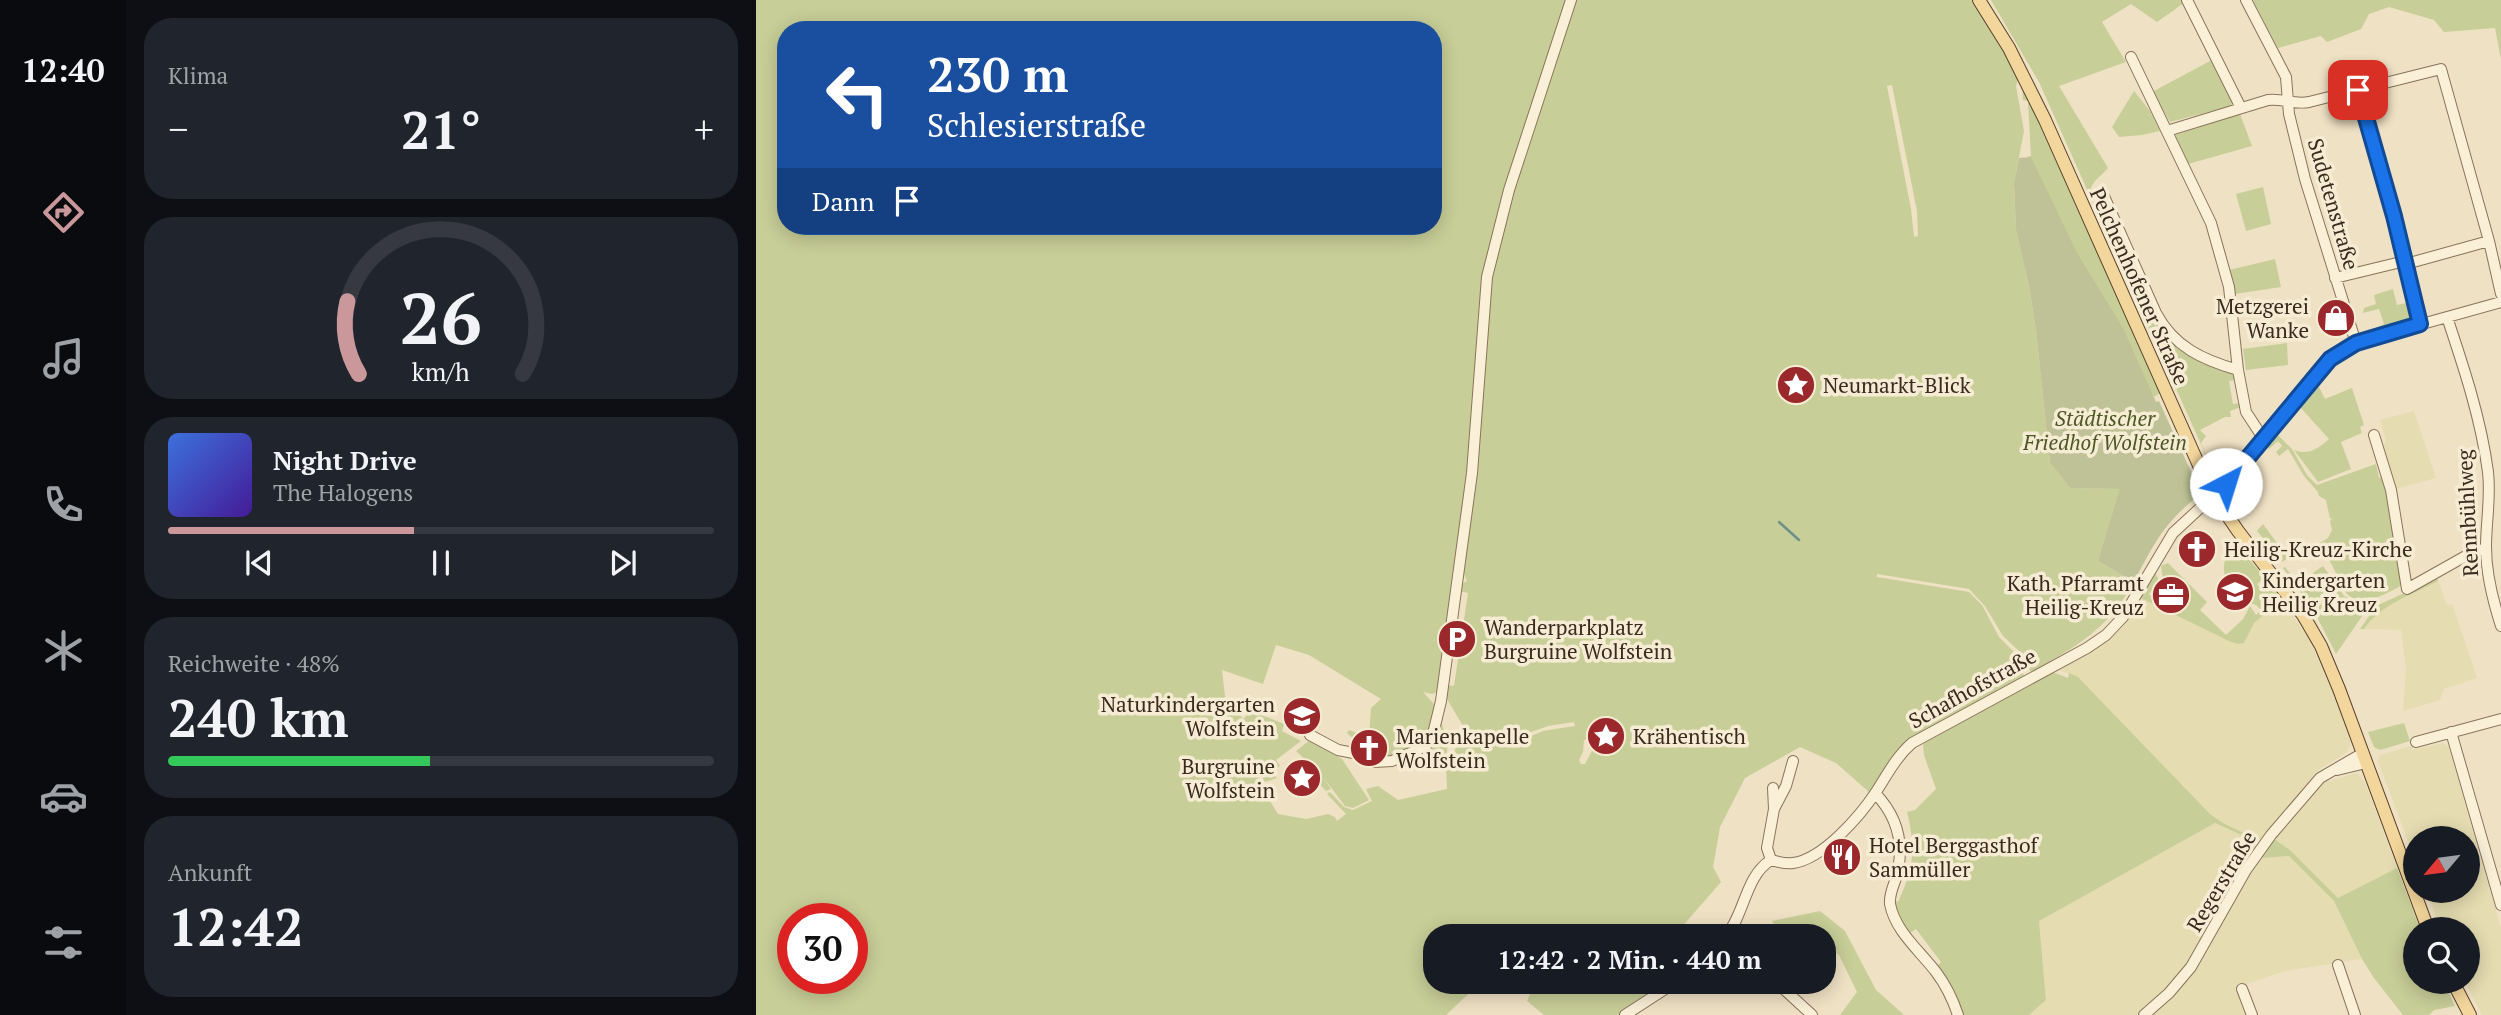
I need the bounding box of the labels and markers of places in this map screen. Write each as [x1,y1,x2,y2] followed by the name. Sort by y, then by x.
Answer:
[2328,60,2388,120] pin
[2216,292,2309,344] place label: Metzgerei Wanke
[2315,297,2357,339] shop icon: Metzgerei Wanke
[1775,364,1817,406] place icon: Neumarkt-Blick
[1823,371,1971,399] place label: Neumarkt-Blick
[2176,528,2218,570] church icon: Heilig-Kreuz-Kirche
[2224,535,2413,563] place label: Heilig-Kreuz-Kirche
[2262,566,2386,618] place label: Kindergarten Heilig Kreuz
[2007,569,2144,621] place label: Kath. Pfarramt Heilig-Kreuz
[2214,571,2256,613] school or university icon: Kindergarten Heilig Kreuz
[2150,574,2192,616] office icon: Kath. Pfarramt Heilig-Kreuz
[1484,613,1673,665] place label: Wanderparkplatz Burgruine Wolfstein
[1436,618,1478,660] parking icon: Wanderparkplatz Burgruine Wolfstein
[1101,690,1276,742] place label: Naturkindergarten Wolfstein
[1281,695,1323,737] school or university icon: Naturkindergarten Wolfstein
[1585,715,1627,757] place icon: Krähentisch
[1396,722,1529,774] place label: Marienkapelle Wolfstein
[1633,722,1746,750] place label: Krähentisch
[1348,727,1390,769] church icon: Marienkapelle Wolfstein
[1181,752,1276,804] place label: Burgruine Wolfstein
[1281,757,1323,799] place icon: Burgruine Wolfstein
[1869,831,2040,883] place label: Hotel Berggasthof Sammüller
[1821,836,1863,878] restaurant icon: Hotel Berggasthof Sammüller

